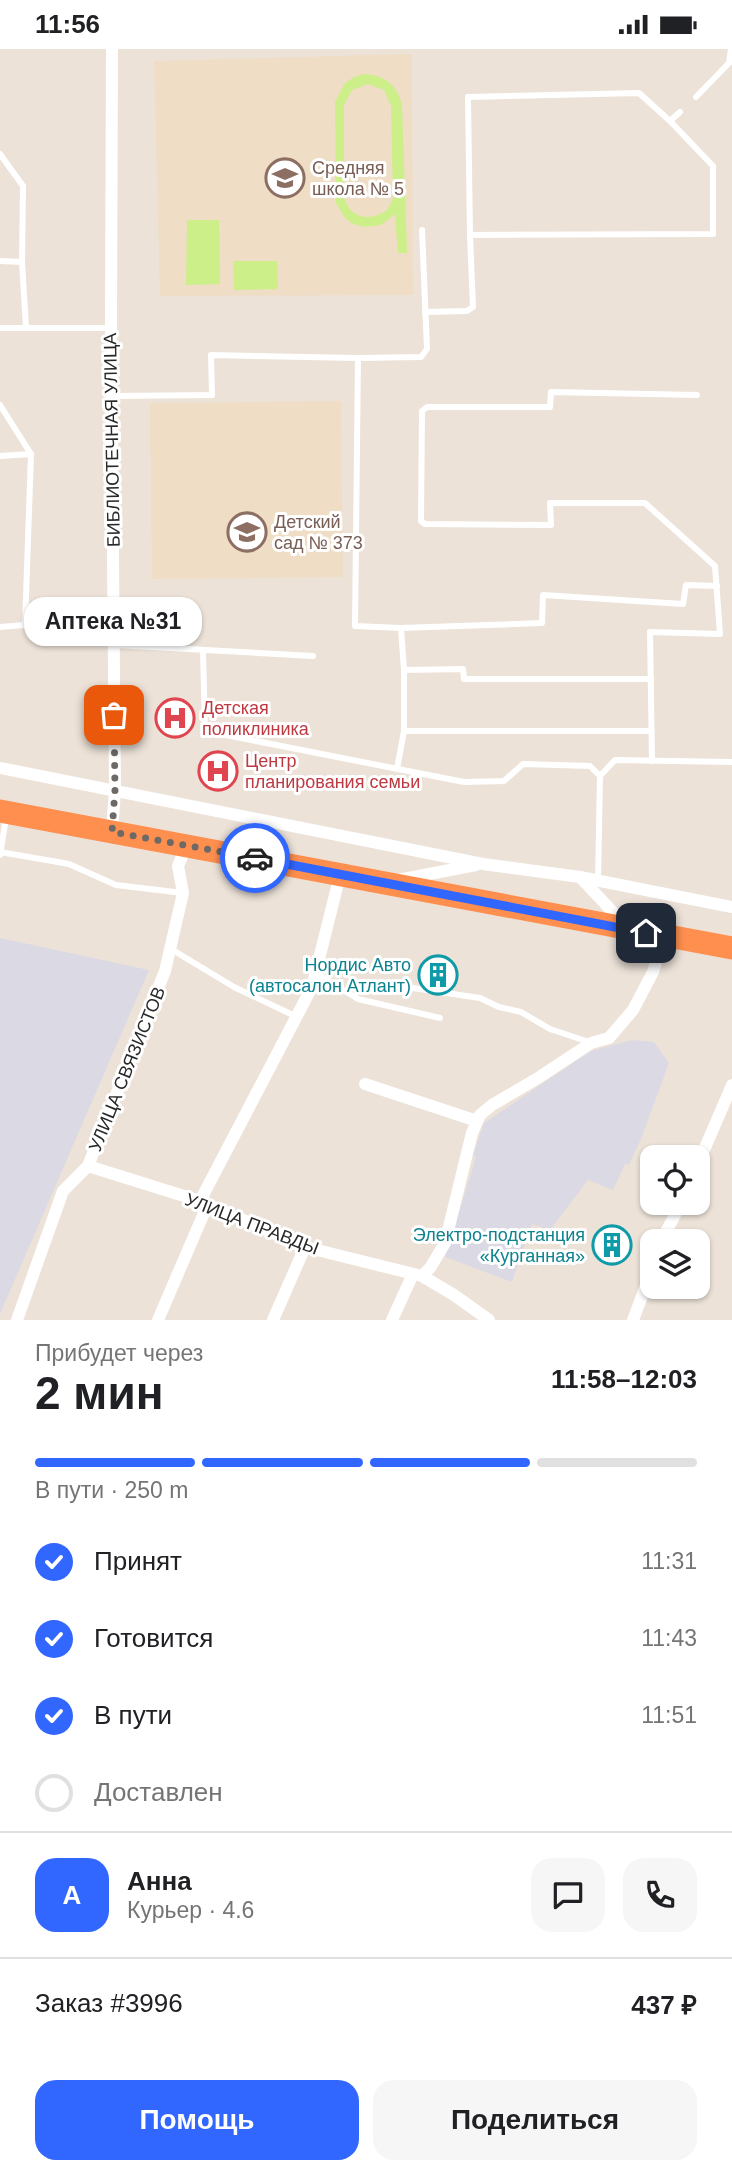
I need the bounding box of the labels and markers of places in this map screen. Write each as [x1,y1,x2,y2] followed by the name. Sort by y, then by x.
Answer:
[264,157,306,199] school or university icon: Средняя школа № 5
[312,158,404,199] place label: Средняя школа № 5
[226,511,268,553] school or university icon: Детский сад № 373
[274,512,363,553] place label: Детский сад № 373
[25,596,203,645] callout: Аптека №31
[84,685,144,745] pin
[154,697,196,739] hospital icon: Детская поликлиника
[202,698,310,739] place label: Детская поликлиника
[197,750,239,792] hospital icon: Центр планирования семьи
[245,751,420,792] place label: Центр планирования семьи
[616,903,676,963] pin
[417,954,459,996] building icon: Нордис Авто (автосалон Атлант)
[249,955,411,996] place label: Нордис Авто (автосалон Атлант)
[591,1224,633,1266] building icon: Электро-подстанция «Курганная»
[413,1225,585,1266] place label: Электро-подстанция «Курганная»

